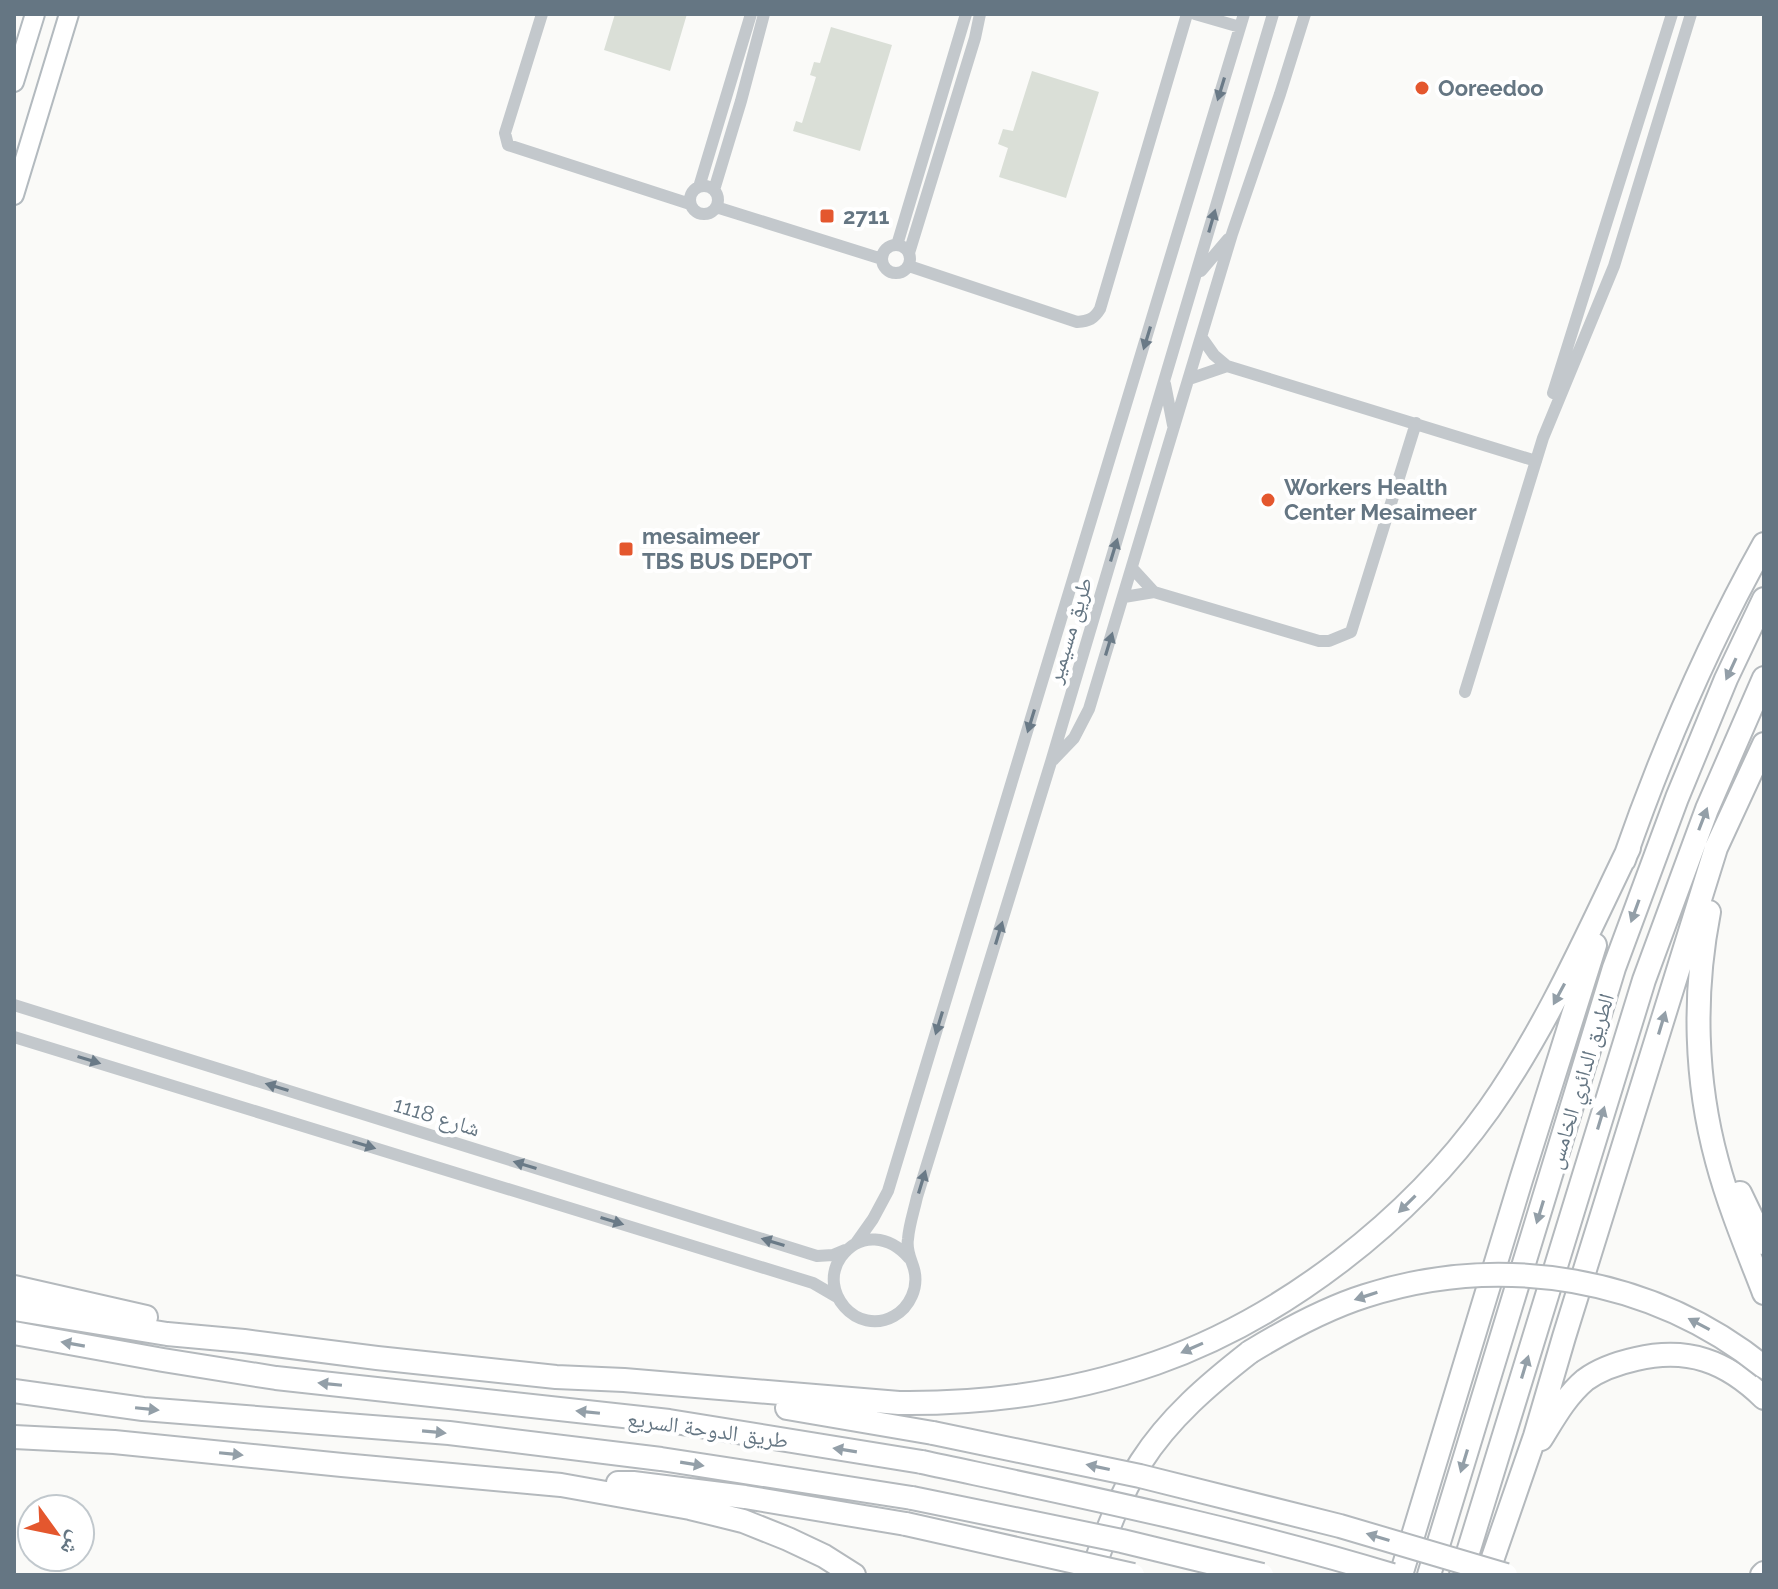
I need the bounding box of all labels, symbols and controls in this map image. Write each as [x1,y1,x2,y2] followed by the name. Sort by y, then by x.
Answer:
[1438,75,1544,101] place label: Ooreedoo
[1214,77,1227,101] one-way arrow
[1413,79,1431,97] marker: Ooreedoo
[843,203,890,229] place label: 2711
[818,207,836,225] marker: 2711
[1207,208,1219,233] one-way arrow
[1140,326,1153,350] one-way arrow
[1284,474,1477,525] place label: Workers Health Center Mesaimeer
[1259,491,1277,509] marker: Workers Health Center Mesaimeer
[642,523,813,574] place label: mesaimeer TBS BUS DEPOT
[1108,538,1121,562] one-way arrow
[617,540,635,558] marker: mesaimeer TBS BUS DEPOT
[1040,574,1098,687] street label: طريق مسيمير
[1103,632,1116,656] one-way arrow
[1724,657,1738,681] one-way arrow
[1024,709,1037,733] one-way arrow
[1697,807,1710,831] one-way arrow
[1628,899,1641,923] one-way arrow
[993,921,1006,945] one-way arrow
[1552,983,1566,1005] one-way arrow
[1541,990,1623,1173] street label: الطريق الدائري الخامس
[1656,1010,1668,1034] one-way arrow
[932,1011,945,1035] one-way arrow
[77,1054,101,1067] one-way arrow
[264,1080,288,1093] one-way arrow
[390,1091,483,1142] street label: شارع 1118
[1595,1106,1608,1130] one-way arrow
[352,1139,376,1152] one-way arrow
[512,1158,536,1170] one-way arrow
[916,1169,929,1193] one-way arrow
[1398,1194,1417,1213] one-way arrow
[1533,1200,1546,1224] one-way arrow
[601,1215,625,1228] one-way arrow
[761,1235,785,1248] one-way arrow
[1354,1290,1378,1303] one-way arrow
[1688,1317,1711,1331] one-way arrow
[60,1337,85,1349] one-way arrow
[1181,1341,1204,1354] one-way arrow
[1519,1354,1532,1378] one-way arrow
[317,1377,342,1390] one-way arrow
[135,1402,160,1415] one-way arrow
[626,1405,790,1454] street label: طريق الدوحة السريع
[575,1406,600,1419] one-way arrow
[422,1426,447,1439] one-way arrow
[832,1443,857,1456] one-way arrow
[219,1447,244,1460] one-way arrow
[1457,1449,1469,1473] one-way arrow
[680,1458,705,1471] one-way arrow
[1086,1460,1111,1473] one-way arrow
[16,1493,96,1573] north arrow
[55,1526,90,1561] text: ش
[1365,1530,1389,1543] one-way arrow

